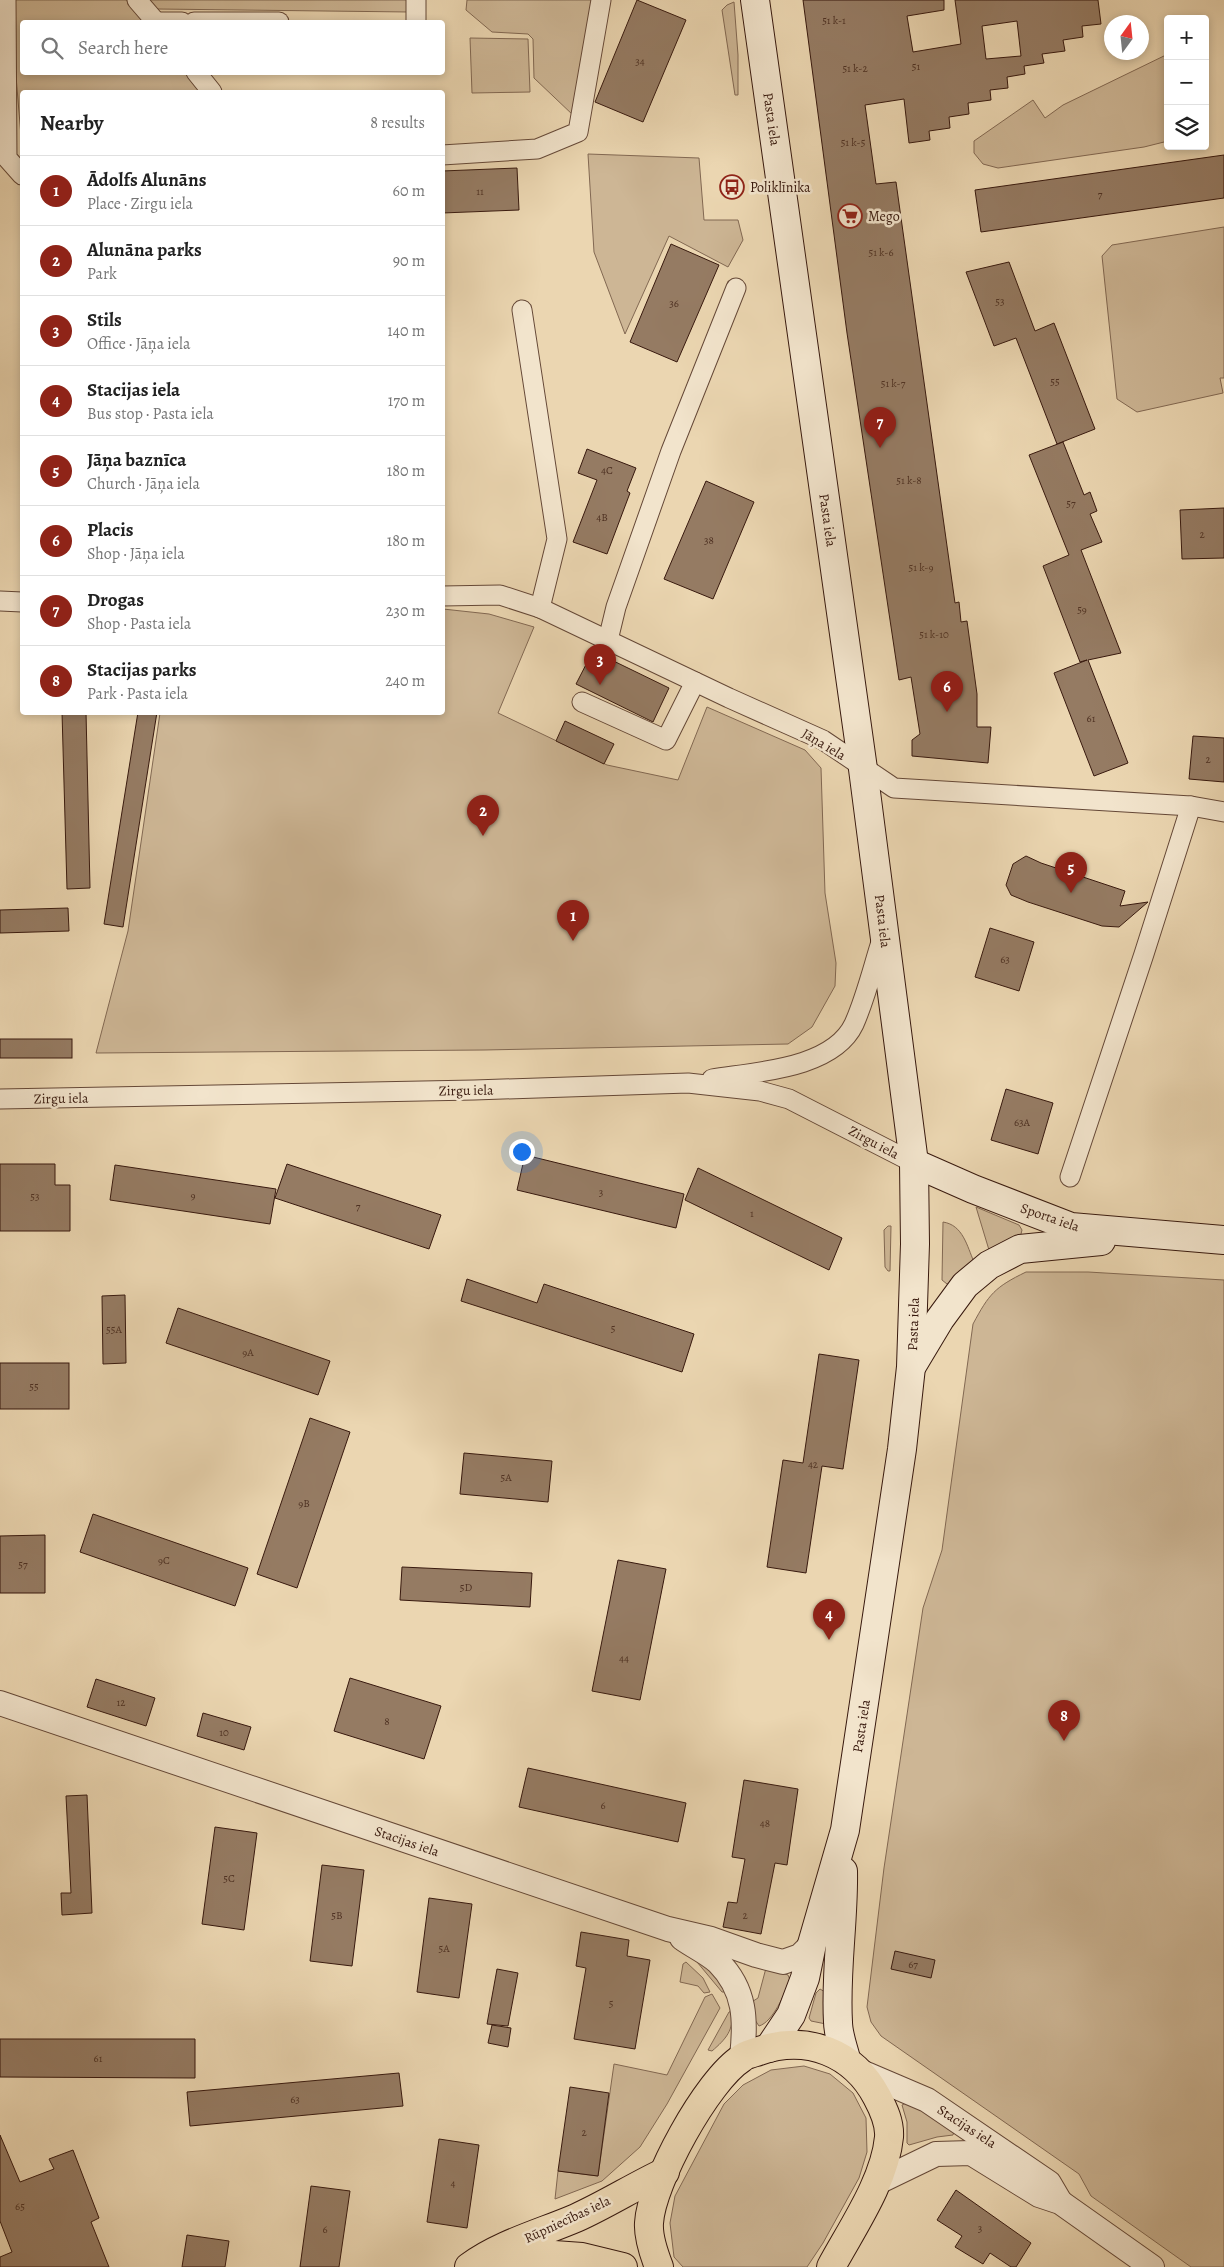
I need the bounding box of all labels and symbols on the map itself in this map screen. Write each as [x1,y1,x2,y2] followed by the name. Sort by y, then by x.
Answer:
[822,13,846,28] house number: 51 k-1
[1104,15,1149,60] north arrow
[635,54,645,69] house number: 34
[912,59,920,74] house number: 51
[842,61,868,76] house number: 51 k-2
[758,91,785,147] street label: Pasta iela
[841,135,866,150] house number: 51 k-5
[719,174,745,200] bus stop icon: Poliklīnika
[750,178,811,197] place label: Poliklīnika
[476,184,484,199] house number: 11
[1098,187,1103,202] house number: 7
[837,203,863,229] supermarket icon: Mego
[868,207,900,226] place label: Mego
[868,245,894,260] house number: 51 k-6
[995,294,1005,309] house number: 53
[669,296,679,311] house number: 36
[1050,374,1060,389] house number: 55
[881,376,906,391] house number: 51 k-7
[864,407,896,448] pin: 7
[601,463,613,478] house number: 4C
[896,473,922,488] house number: 51 k-8
[814,492,841,548] street label: Pasta iela
[1066,496,1076,511] house number: 57
[596,510,608,525] house number: 4B
[1199,527,1205,542] house number: 2
[704,533,714,548] house number: 38
[909,560,934,575] house number: 51 k-9
[1077,602,1087,617] house number: 59
[919,627,949,642] house number: 51 k-10
[584,644,616,685] pin: 3
[931,671,963,712] pin: 6
[1087,711,1096,726] house number: 61
[798,724,850,765] street label: Jāņa iela
[1205,752,1211,767] house number: 2
[467,795,499,836] pin: 2
[1055,852,1087,893] pin: 5
[870,893,895,949] street label: Pasta iela
[557,900,589,941] pin: 1
[1000,952,1010,967] house number: 63
[438,1081,494,1100] street label: Zirgu iela
[33,1089,89,1108] street label: Zirgu iela
[1014,1115,1031,1130] house number: 63A
[845,1121,903,1164] street label: Zirgu iela
[509,1139,535,1165] your location
[599,1185,603,1200] house number: 3
[190,1188,196,1203] house number: 9
[30,1189,40,1204] house number: 53
[356,1199,361,1214] house number: 7
[1018,1199,1082,1237] street label: Sporta iela
[750,1206,754,1221] house number: 1
[903,1296,924,1351] street label: Pasta iela
[611,1321,616,1336] house number: 5
[106,1322,123,1337] house number: 55A
[242,1345,254,1360] house number: 9A
[29,1379,39,1394] house number: 55
[808,1457,818,1472] house number: 42
[500,1470,512,1485] house number: 5A
[298,1496,310,1511] house number: 9B
[158,1553,170,1568] house number: 9C
[18,1557,28,1572] house number: 57
[460,1580,472,1595] house number: 5D
[813,1599,845,1640] pin: 4
[619,1651,629,1666] house number: 44
[117,1695,126,1710] house number: 12
[848,1698,875,1754] street label: Pasta iela
[1048,1700,1080,1741] pin: 8
[384,1714,390,1729] house number: 8
[219,1725,229,1740] house number: 10
[600,1798,606,1813] house number: 6
[760,1816,770,1831] house number: 48
[372,1822,442,1862] street label: Stacijas iela
[223,1871,235,1886] house number: 5C
[331,1908,343,1923] house number: 5B
[742,1908,748,1923] house number: 2
[438,1941,450,1956] house number: 5A
[908,1957,918,1972] house number: 67
[609,1996,614,2011] house number: 5
[94,2051,103,2066] house number: 61
[290,2092,300,2107] house number: 63
[933,2100,1000,2153] street label: Stacijas iela
[581,2125,587,2140] house number: 2
[451,2176,456,2191] house number: 4
[521,2191,614,2248] street label: Rūpniecības iela
[15,2199,25,2214] house number: 65
[978,2221,982,2236] house number: 3
[322,2222,328,2237] house number: 6

